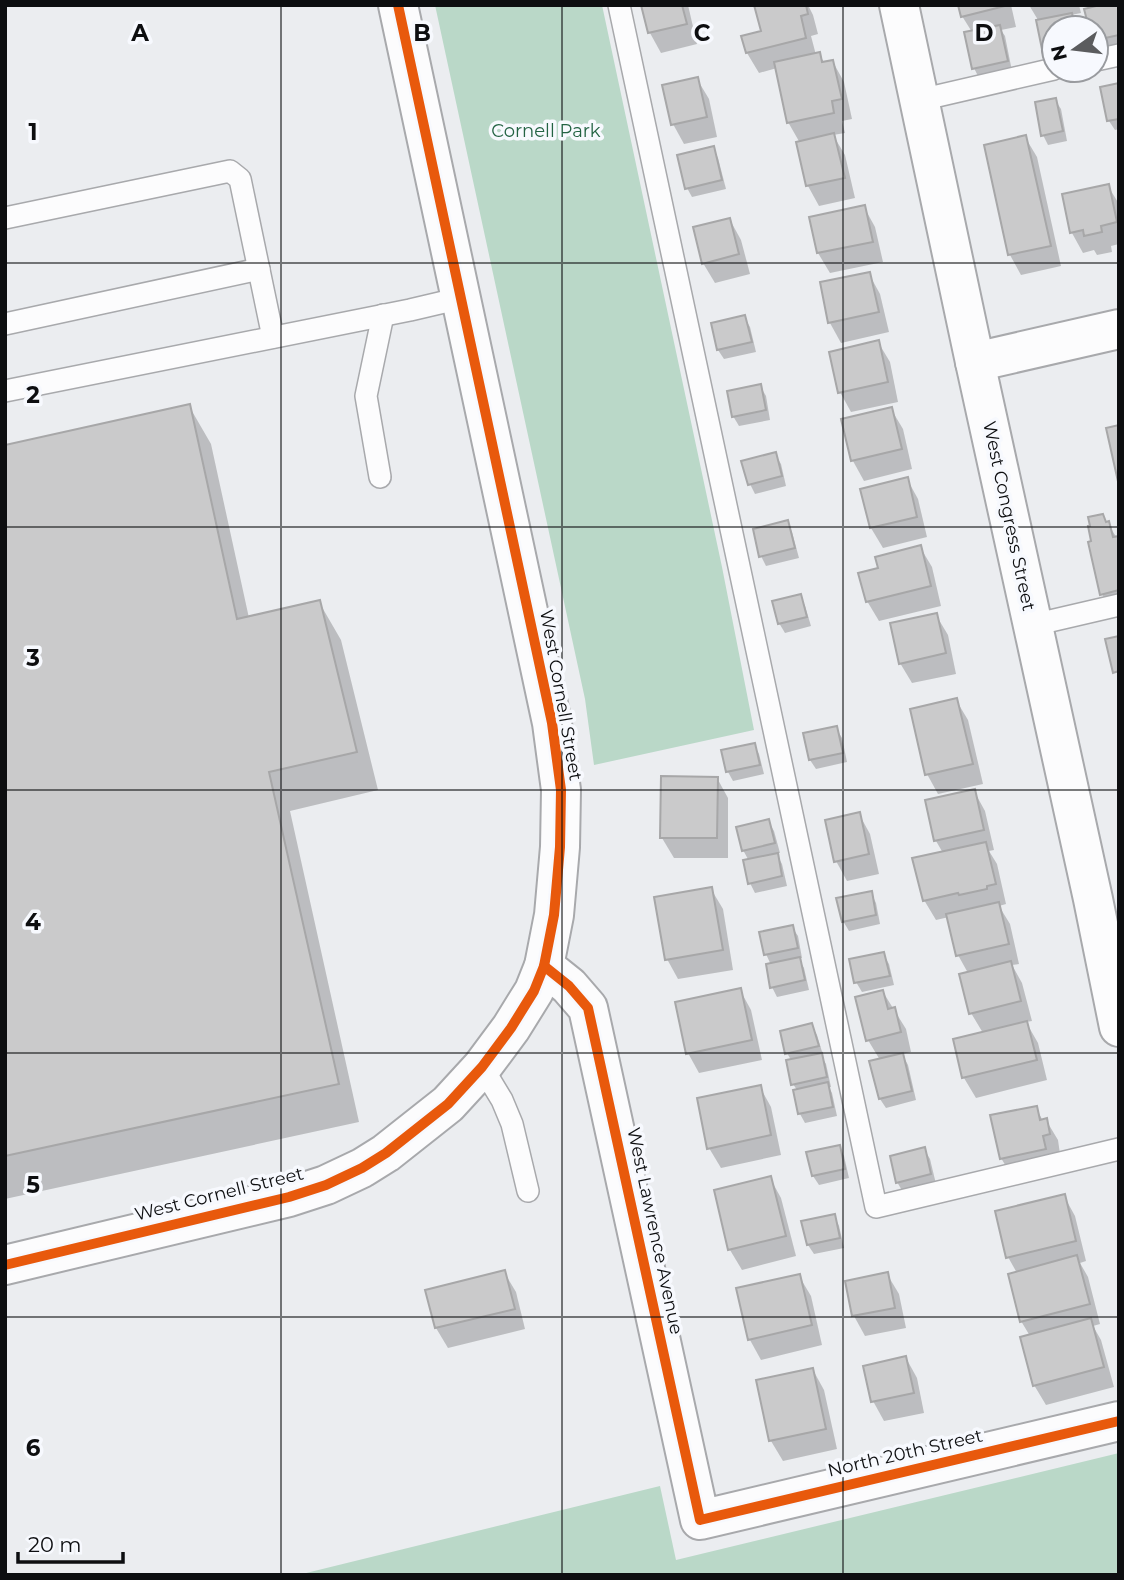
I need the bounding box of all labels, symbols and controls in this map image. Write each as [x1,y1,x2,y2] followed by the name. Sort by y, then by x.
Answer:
[1040,14,1110,84] north arrow
[130,19,149,47] text: A
[413,19,431,47] text: B
[694,19,711,47] text: C
[975,19,994,47] text: D
[1046,43,1072,63] text: N
[28,118,38,146] text: 1
[491,120,601,142] park label: Cornell Park
[26,381,40,409] text: 2
[978,419,1040,613] street label: West Congress Street
[535,608,587,782] street label: West Cornell Street
[25,644,40,672] text: 3
[25,908,41,936] text: 4
[622,1125,688,1337] street label: West Lawrence Avenue
[132,1162,306,1226] street label: West Cornell Street
[26,1171,40,1199] text: 5
[825,1424,985,1482] street label: North 20th Street
[26,1434,41,1462] text: 6
[18,1520,122,1564] scale bar
[28,1532,82,1557] text: 20 m

